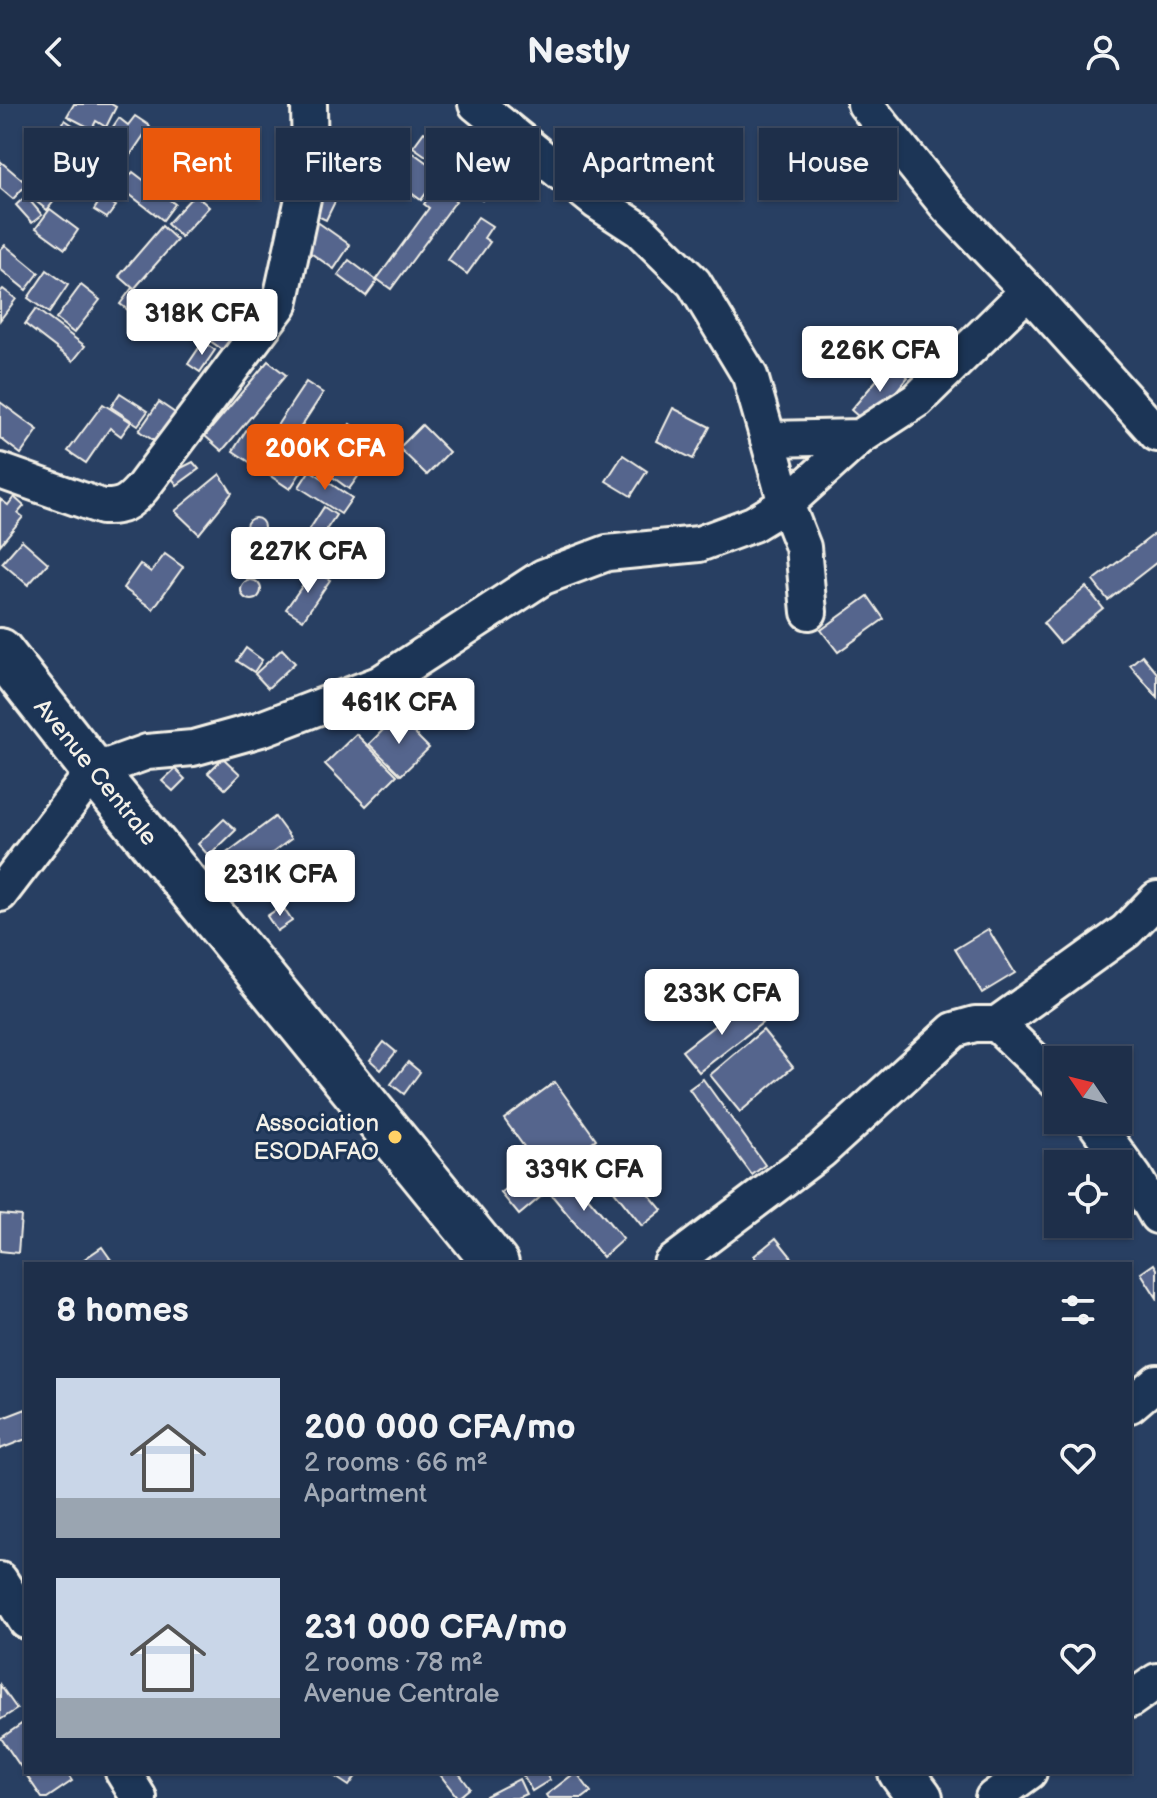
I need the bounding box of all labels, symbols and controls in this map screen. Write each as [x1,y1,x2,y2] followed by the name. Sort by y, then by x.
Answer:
[32,30,76,74] icon: back
[1081,30,1125,74] icon: person
[527,31,630,74] text: Nestly
[24,128,127,200] chip: Buy
[143,128,260,200] chip: Rent
[276,128,410,200] chip: Filters
[426,128,539,200] chip: New
[555,128,743,200] chip: Apartment
[759,128,897,200] chip: House
[119,289,285,357] pin: 318K CFA
[145,299,259,330] text: 318K CFA
[797,326,963,394] pin: 226K CFA
[820,336,940,367] text: 226K CFA
[242,424,408,492] pin: 200K CFA
[265,434,385,465] text: 200K CFA
[225,527,391,595] pin: 227K CFA
[249,537,367,568] text: 227K CFA
[316,678,482,746] pin: 461K CFA
[341,688,457,719] text: 461K CFA
[28,693,164,852] street label: Avenue Centrale
[197,850,363,918] pin: 231K CFA
[223,860,337,891] text: 231K CFA
[639,969,805,1037] pin: 233K CFA
[663,979,781,1010] text: 233K CFA
[1044,1046,1132,1134] north arrow
[1044,1046,1132,1238] map controls
[254,1109,379,1166] place label: Association ESODAFAO
[386,1128,404,1146] marker: Association ESODAFAO
[501,1145,667,1213] pin: 339K CFA
[1044,1150,1132,1238] button: locate
[525,1155,643,1186] text: 339K CFA
[1056,1288,1100,1332] icon: filters
[56,1290,189,1331] text: 8 homes
[304,1407,576,1448] text: 200 000 CFA/mo
[120,1410,216,1506] icon: home
[1056,1436,1100,1480] icon: heart
[304,1448,488,1479] text: 2 rooms · 66 m²
[304,1479,427,1510] text: Apartment
[304,1607,567,1648] text: 231 000 CFA/mo
[120,1610,216,1706] icon: home
[1056,1636,1100,1680] icon: heart
[304,1648,483,1679] text: 2 rooms · 78 m²
[304,1679,499,1710] text: Avenue Centrale

